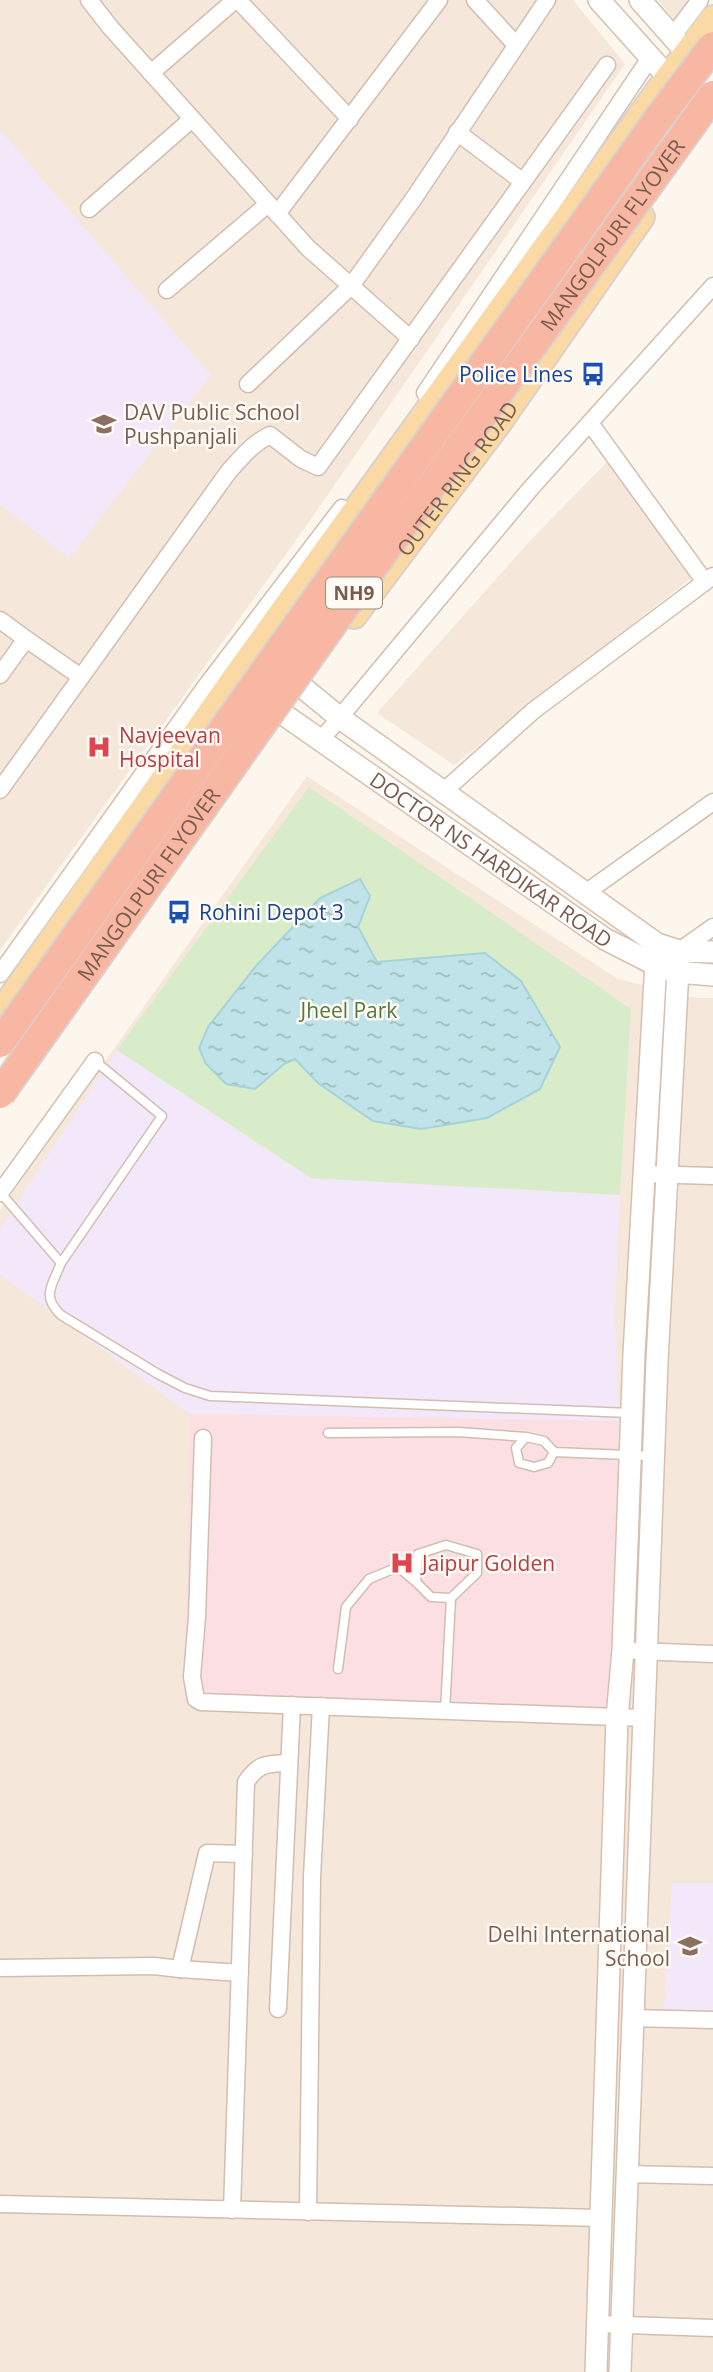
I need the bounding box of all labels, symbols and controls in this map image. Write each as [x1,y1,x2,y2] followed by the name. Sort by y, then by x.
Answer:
[534,133,691,336] street label: MANGOLPURI FLYOVER
[459,360,573,388] place label: Police Lines
[579,360,607,388] bus stop icon: Police Lines
[390,395,524,561] street label: OUTER RING ROAD
[124,398,300,450] place label: DAV Public School Pushpanjali
[90,410,118,438] school or university icon: DAV Public School Pushpanjali
[326,578,382,608] road number: NH9
[119,721,221,773] place label: Navjeevan Hospital
[85,733,113,761] hospital icon: Navjeevan Hospital
[365,765,618,954] street label: DOCTOR NS HARDIKAR ROAD
[71,782,226,986] street label: MANGOLPURI FLYOVER
[165,898,193,926] bus stop icon: Rohini Depot 3
[199,898,344,926] place label: Rohini Depot 3
[299,996,397,1024] park label: Jheel Park
[388,1549,416,1577] hospital icon: Jaipur Golden
[420,1549,555,1577] place label: Jaipur Golden
[488,1920,670,1972] place label: Delhi International School
[676,1932,704,1960] school or university icon: Delhi International School

